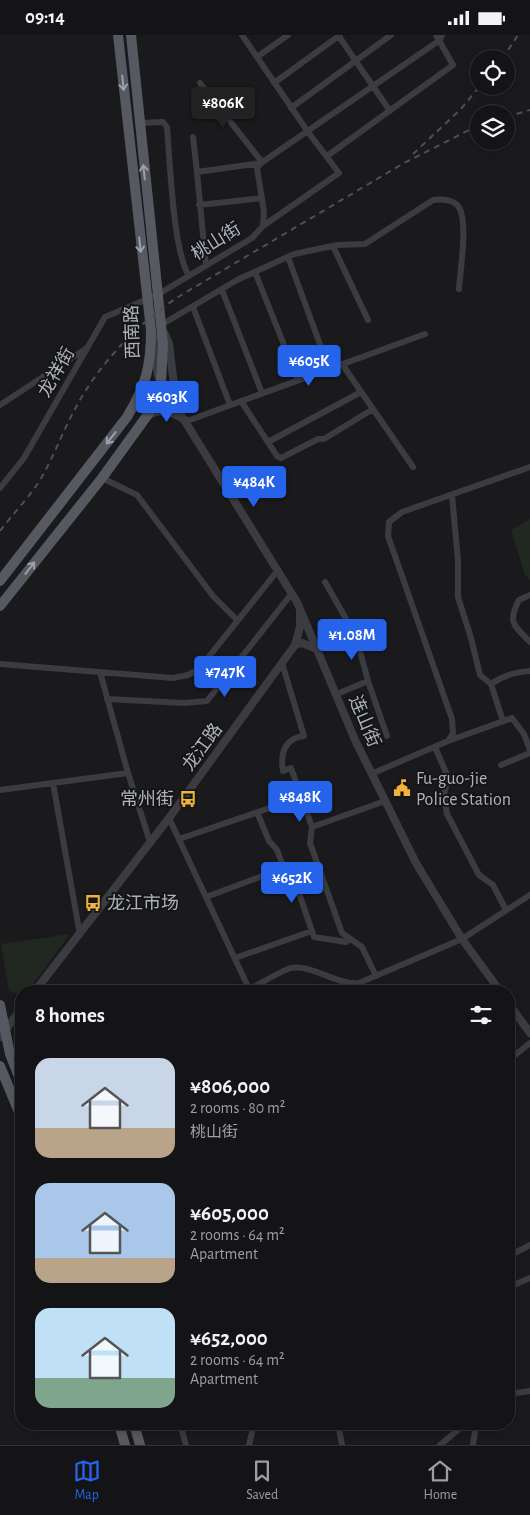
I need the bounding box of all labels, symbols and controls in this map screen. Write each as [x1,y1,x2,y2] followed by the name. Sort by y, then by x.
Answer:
[25,8,65,27] text: 09:14
[470,50,515,150] map controls
[470,50,515,95] button: locate
[118,75,128,91] one-way arrow
[188,87,258,129] pin: ¥806K
[202,95,244,111] text: ¥806K
[470,105,515,150] button: layers
[140,164,149,180] one-way arrow
[188,218,244,264] street label: 桃山街
[135,237,145,253] one-way arrow
[121,305,143,359] street label: 西南路
[34,344,78,400] street label: 龙祥街
[274,345,344,387] pin: ¥605K
[289,353,329,369] text: ¥605K
[132,381,202,423] pin: ¥603K
[147,389,187,405] text: ¥603K
[106,431,116,445] one-way arrow
[219,465,289,508] pin: ¥484K
[233,474,275,490] text: ¥484K
[25,562,36,575] one-way arrow
[311,619,393,661] pin: ¥1.08M
[329,627,375,643] text: ¥1.08M
[190,655,260,698] pin: ¥747K
[205,664,245,680] text: ¥747K
[345,692,385,750] street label: 连山街
[178,719,226,775] street label: 龙江路
[416,770,511,809] place label: Fu-guo-jie Police Station
[392,778,412,798] public building icon: Fu-guo-jie Police Station
[265,781,335,823] pin: ¥848K
[120,789,174,809] place label: 常州街
[178,789,198,809] bus stop icon: 常州街
[279,789,321,805] text: ¥848K
[257,861,327,904] pin: ¥652K
[272,870,312,886] text: ¥652K
[83,893,103,913] bus stop icon: 龙江市场
[107,893,179,913] place label: 龙江市场
[467,1001,495,1029] icon: filters
[35,1005,105,1026] text: 8 homes
[190,1076,270,1097] text: ¥806,000
[75,1078,135,1138] icon: home
[190,1100,285,1116] text: 2 rooms · 80 m²
[190,1124,238,1140] text: 桃山街
[75,1203,135,1263] icon: home
[190,1203,269,1224] text: ¥605,000
[190,1227,285,1243] text: 2 rooms · 64 m²
[190,1246,258,1262] text: Apartment
[75,1328,135,1388] icon: home
[190,1328,268,1349] text: ¥652,000
[190,1352,285,1368] text: 2 rooms · 64 m²
[190,1371,258,1387] text: Apartment
[73,1457,101,1504] tab: Map
[246,1457,278,1504] tab: Saved
[424,1457,457,1504] tab: Home

